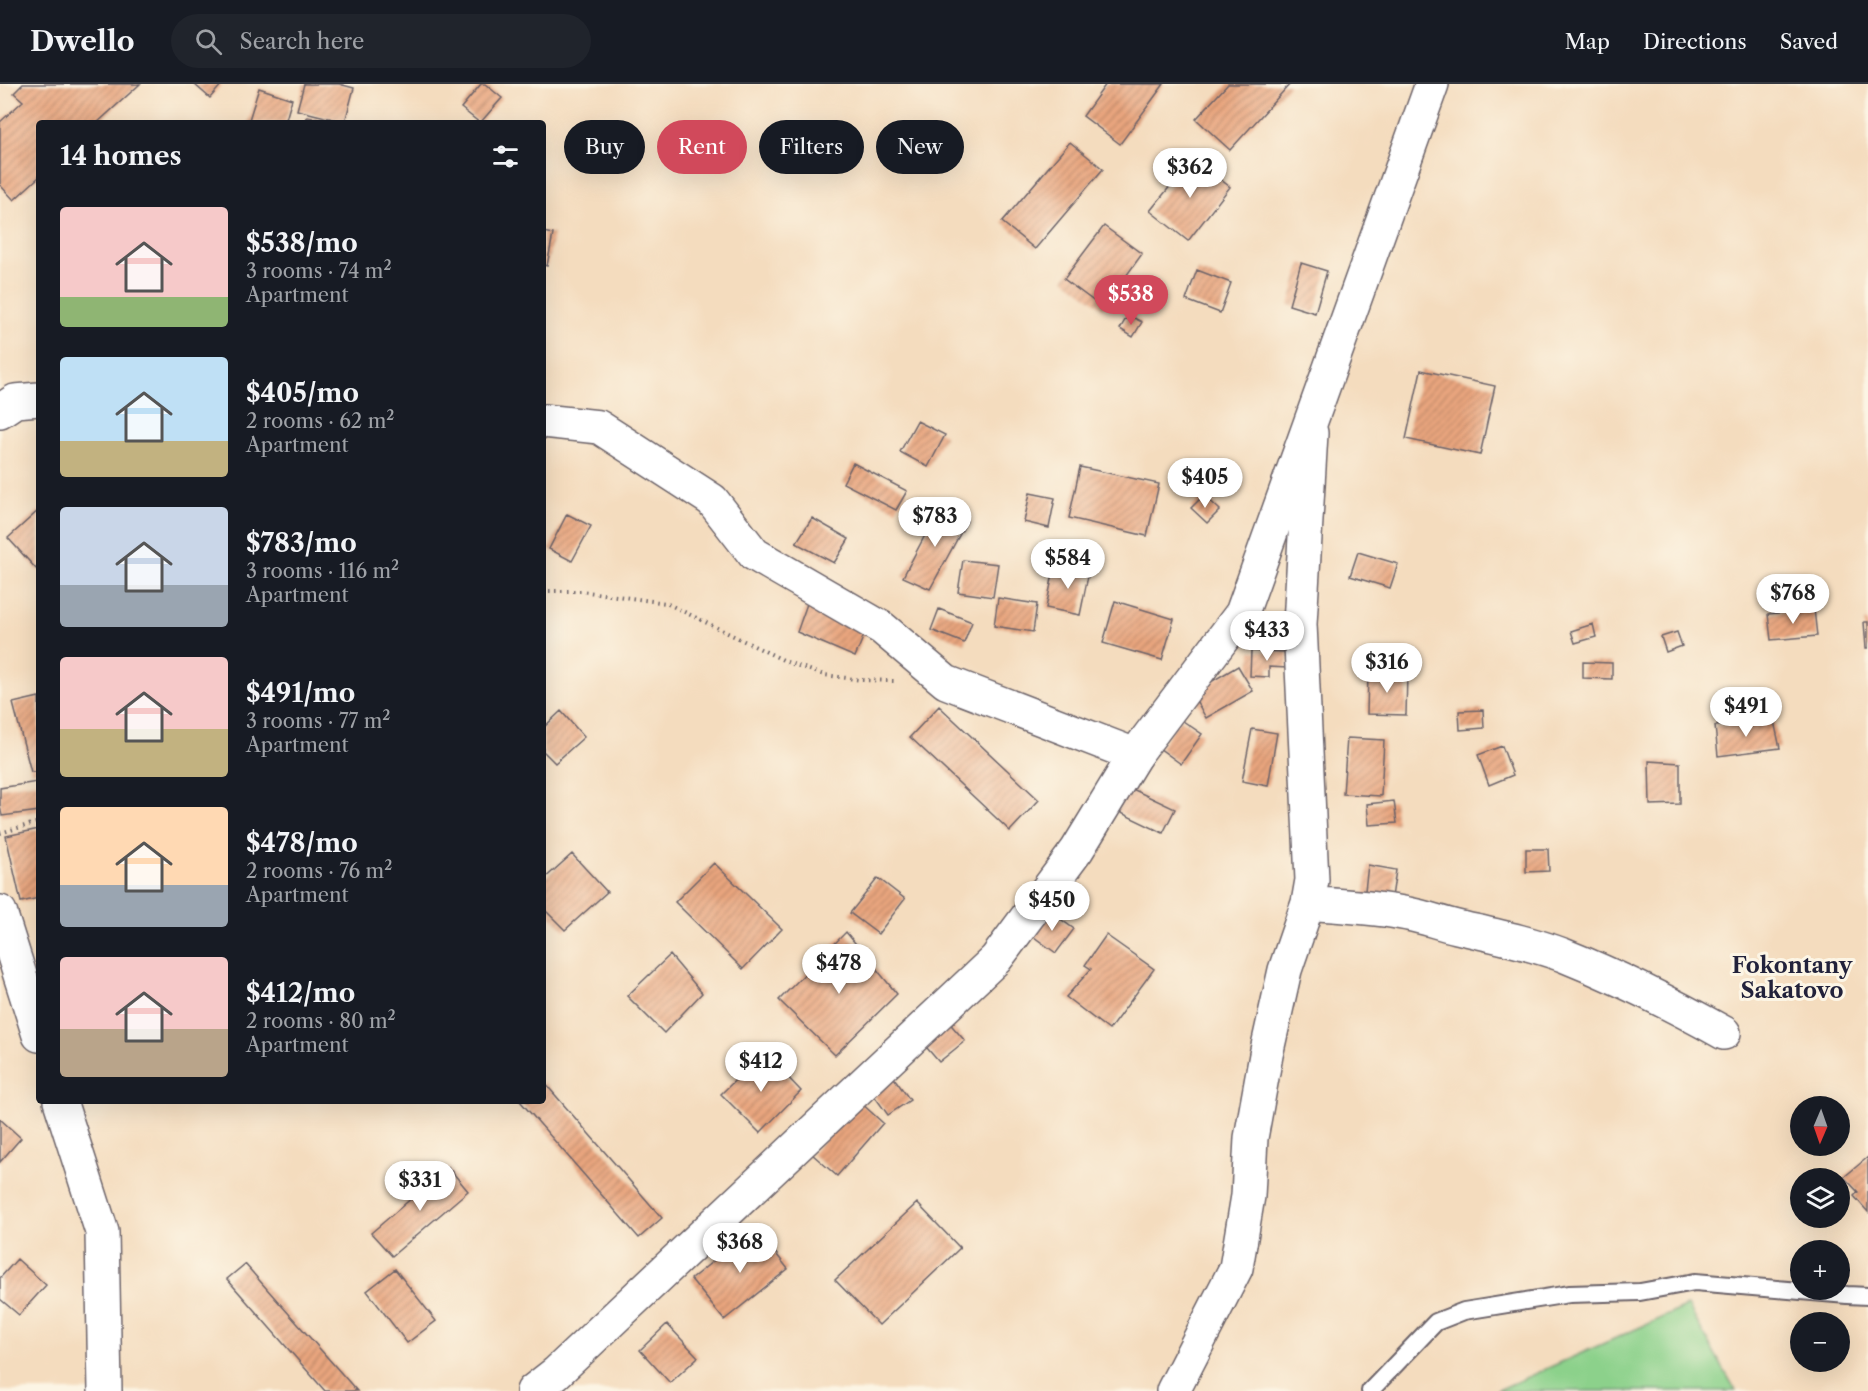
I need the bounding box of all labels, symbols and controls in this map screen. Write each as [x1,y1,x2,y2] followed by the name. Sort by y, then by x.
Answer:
[171,14,591,68] search box
[30,24,135,58] text: Dwello
[192,25,225,58] icon: search
[240,28,364,55] text: Search here
[1565,29,1610,54] text: Map
[1643,29,1747,54] text: Directions
[1780,29,1838,54] text: Saved
[564,120,645,174] chip: Buy
[657,120,747,174] chip: Rent
[759,120,864,174] chip: Filters
[876,120,964,174] chip: New
[60,140,182,172] text: 14 homes
[489,140,522,173] icon: filters
[1154,148,1226,199] pin: $362
[1167,155,1213,179] text: $362
[246,227,358,259] text: $538/mo
[108,231,180,303] icon: home
[246,259,392,283] text: 3 rooms · 74 m²
[1095,275,1167,326] pin: $538
[1108,282,1154,306] text: $538
[246,283,349,307] text: Apartment
[246,377,359,409] text: $405/mo
[108,381,180,453] icon: home
[246,409,394,433] text: 2 rooms · 62 m²
[246,433,349,457] text: Apartment
[1169,458,1241,509] pin: $405
[1182,465,1228,489] text: $405
[899,497,971,548] pin: $783
[912,504,958,528] text: $783
[246,527,357,559] text: $783/mo
[108,531,180,603] icon: home
[1032,539,1104,590] pin: $584
[1045,546,1091,570] text: $584
[246,559,399,583] text: 3 rooms · 116 m²
[1757,574,1829,625] pin: $768
[1770,581,1816,605] text: $768
[246,583,349,607] text: Apartment
[1231,611,1303,662] pin: $433
[1244,618,1290,642] text: $433
[1351,643,1423,694] pin: $316
[1365,650,1409,674] text: $316
[246,677,355,709] text: $491/mo
[108,681,180,753] icon: home
[1710,687,1782,738] pin: $491
[1724,694,1768,718] text: $491
[246,709,390,733] text: 3 rooms · 77 m²
[246,733,349,757] text: Apartment
[246,827,358,859] text: $478/mo
[108,831,180,903] icon: home
[246,859,392,883] text: 2 rooms · 76 m²
[1016,881,1088,932] pin: $450
[246,883,349,907] text: Apartment
[1029,888,1075,912] text: $450
[803,944,875,995] pin: $478
[816,951,862,975] text: $478
[1732,952,1853,1004] district label: Fokontany Sakatovo
[246,977,355,1009] text: $412/mo
[108,981,180,1053] icon: home
[246,1009,396,1033] text: 2 rooms · 80 m²
[246,1033,349,1057] text: Apartment
[725,1042,797,1093] pin: $412
[739,1049,783,1073] text: $412
[1790,1096,1850,1156] north arrow
[1790,1096,1850,1372] map controls
[384,1161,456,1212] pin: $331
[399,1168,441,1192] text: $331
[1790,1168,1850,1228] button: layers
[704,1223,776,1274] pin: $368
[717,1230,763,1254] text: $368
[1790,1240,1850,1300] button: +
[1790,1312,1850,1372] button: −

